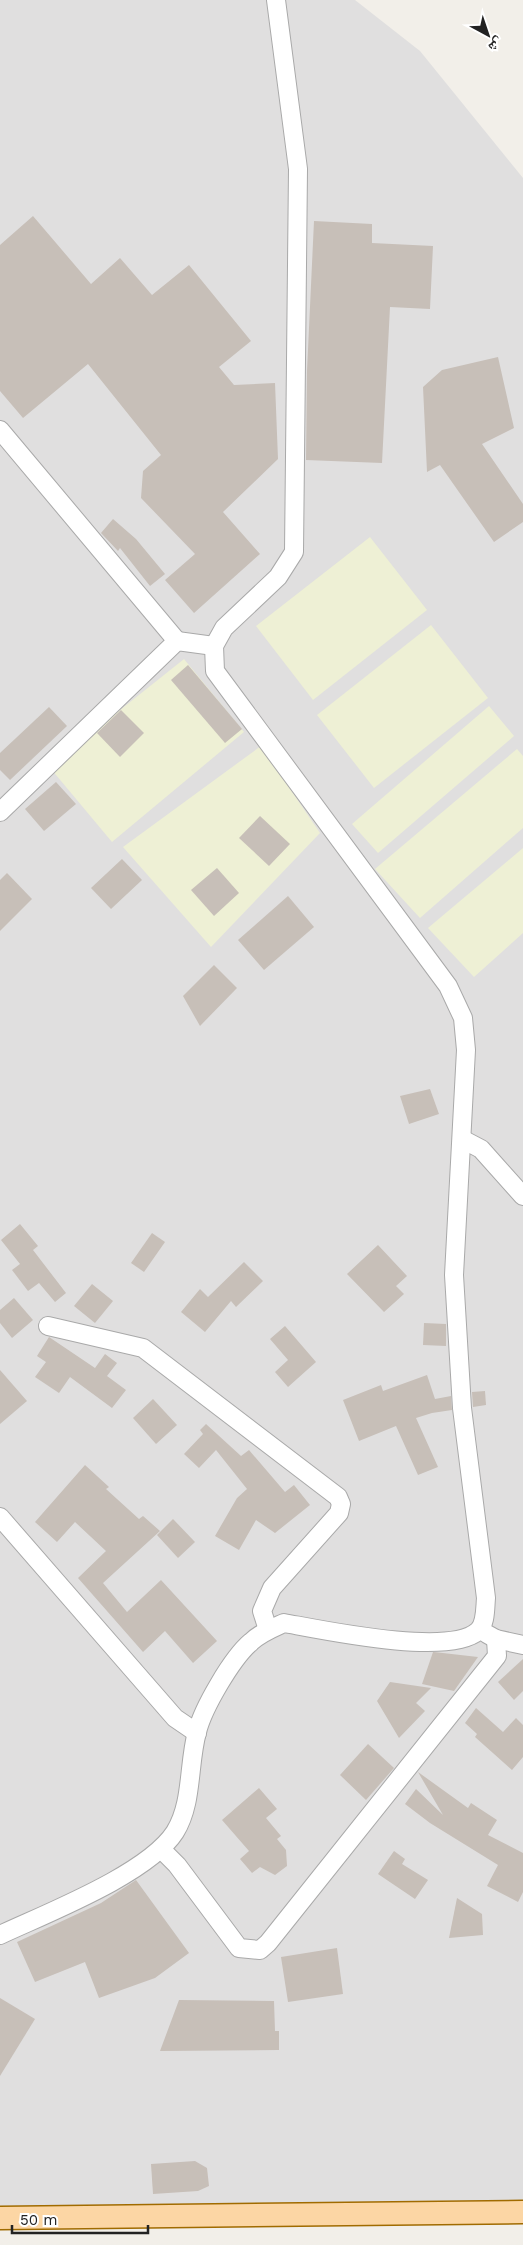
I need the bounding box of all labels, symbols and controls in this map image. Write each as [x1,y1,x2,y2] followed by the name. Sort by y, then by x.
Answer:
[463,10,513,60] north arrow
[485,33,507,56] text: ش
[12,2202,149,2234] scale bar
[20,2211,57,2229] text: 50 m

